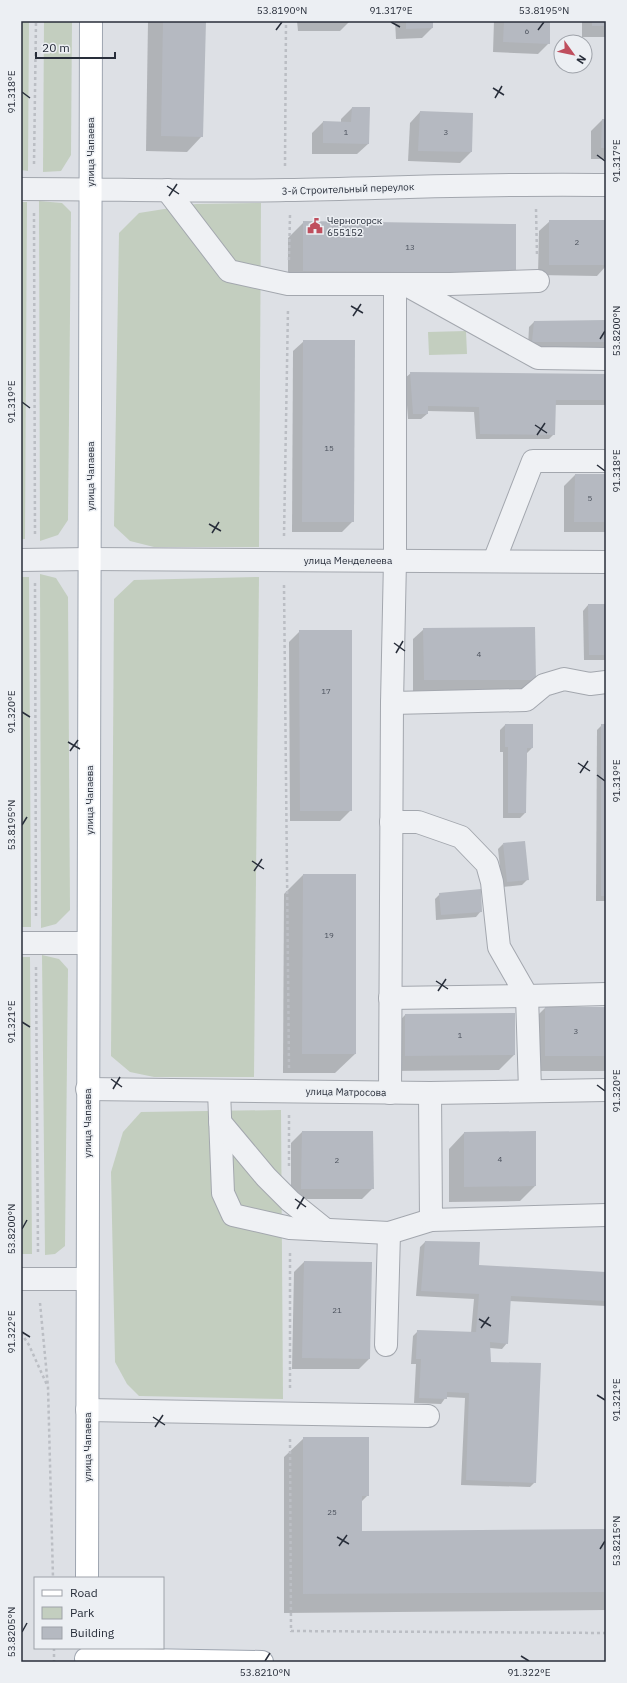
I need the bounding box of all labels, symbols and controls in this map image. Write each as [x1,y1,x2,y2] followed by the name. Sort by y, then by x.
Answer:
[257,4,307,17] text: 53.8190°N
[369,4,413,17] text: 91.317°E
[519,4,569,17] text: 53.8195°N
[525,26,530,36] house number: 6
[36,34,115,60] scale bar
[553,34,593,74] north arrow
[42,40,70,55] text: 20 m
[573,52,589,67] text: N
[5,70,18,114] text: 91.318°E
[84,117,97,187] street label: улица Чапаева
[344,127,349,137] house number: 1
[444,127,449,137] house number: 3
[610,139,623,183] text: 91.317°E
[281,180,415,198] street label: 3-й Строительный переулок
[327,214,383,239] place label: Черногорск 655152
[306,217,324,235] public building icon: Черногорск 655152
[575,237,580,247] house number: 2
[405,242,415,252] house number: 13
[610,306,623,356] text: 53.8200°N
[5,380,18,424] text: 91.319°E
[84,441,97,511] street label: улица Чапаева
[324,443,334,453] house number: 15
[610,449,623,493] text: 91.318°E
[588,493,593,503] house number: 5
[304,554,393,567] street label: улица Менделеева
[477,649,482,659] house number: 4
[321,686,331,696] house number: 17
[5,690,18,734] text: 91.320°E
[610,759,623,803] text: 91.319°E
[83,765,96,835] street label: улица Чапаева
[5,800,18,850] text: 53.8195°N
[324,930,334,940] house number: 19
[5,1000,18,1044] text: 91.321°E
[574,1026,579,1036] house number: 3
[458,1030,463,1040] house number: 1
[610,1069,623,1113] text: 91.320°E
[305,1085,387,1099] street label: улица Матросова
[81,1088,94,1158] street label: улица Чапаева
[498,1154,503,1164] house number: 4
[335,1155,340,1165] house number: 2
[5,1204,18,1254] text: 53.8200°N
[332,1305,342,1315] house number: 21
[5,1310,18,1354] text: 91.322°E
[610,1378,623,1422] text: 91.321°E
[81,1412,94,1482] street label: улица Чапаева
[327,1507,337,1517] house number: 25
[610,1516,623,1566] text: 53.8215°N
[34,1577,164,1649] legend
[70,1585,98,1600] text: Road
[70,1605,95,1620] text: Park
[5,1607,18,1657] text: 53.8205°N
[70,1625,115,1640] text: Building
[240,1666,290,1679] text: 53.8210°N
[507,1666,551,1679] text: 91.322°E

